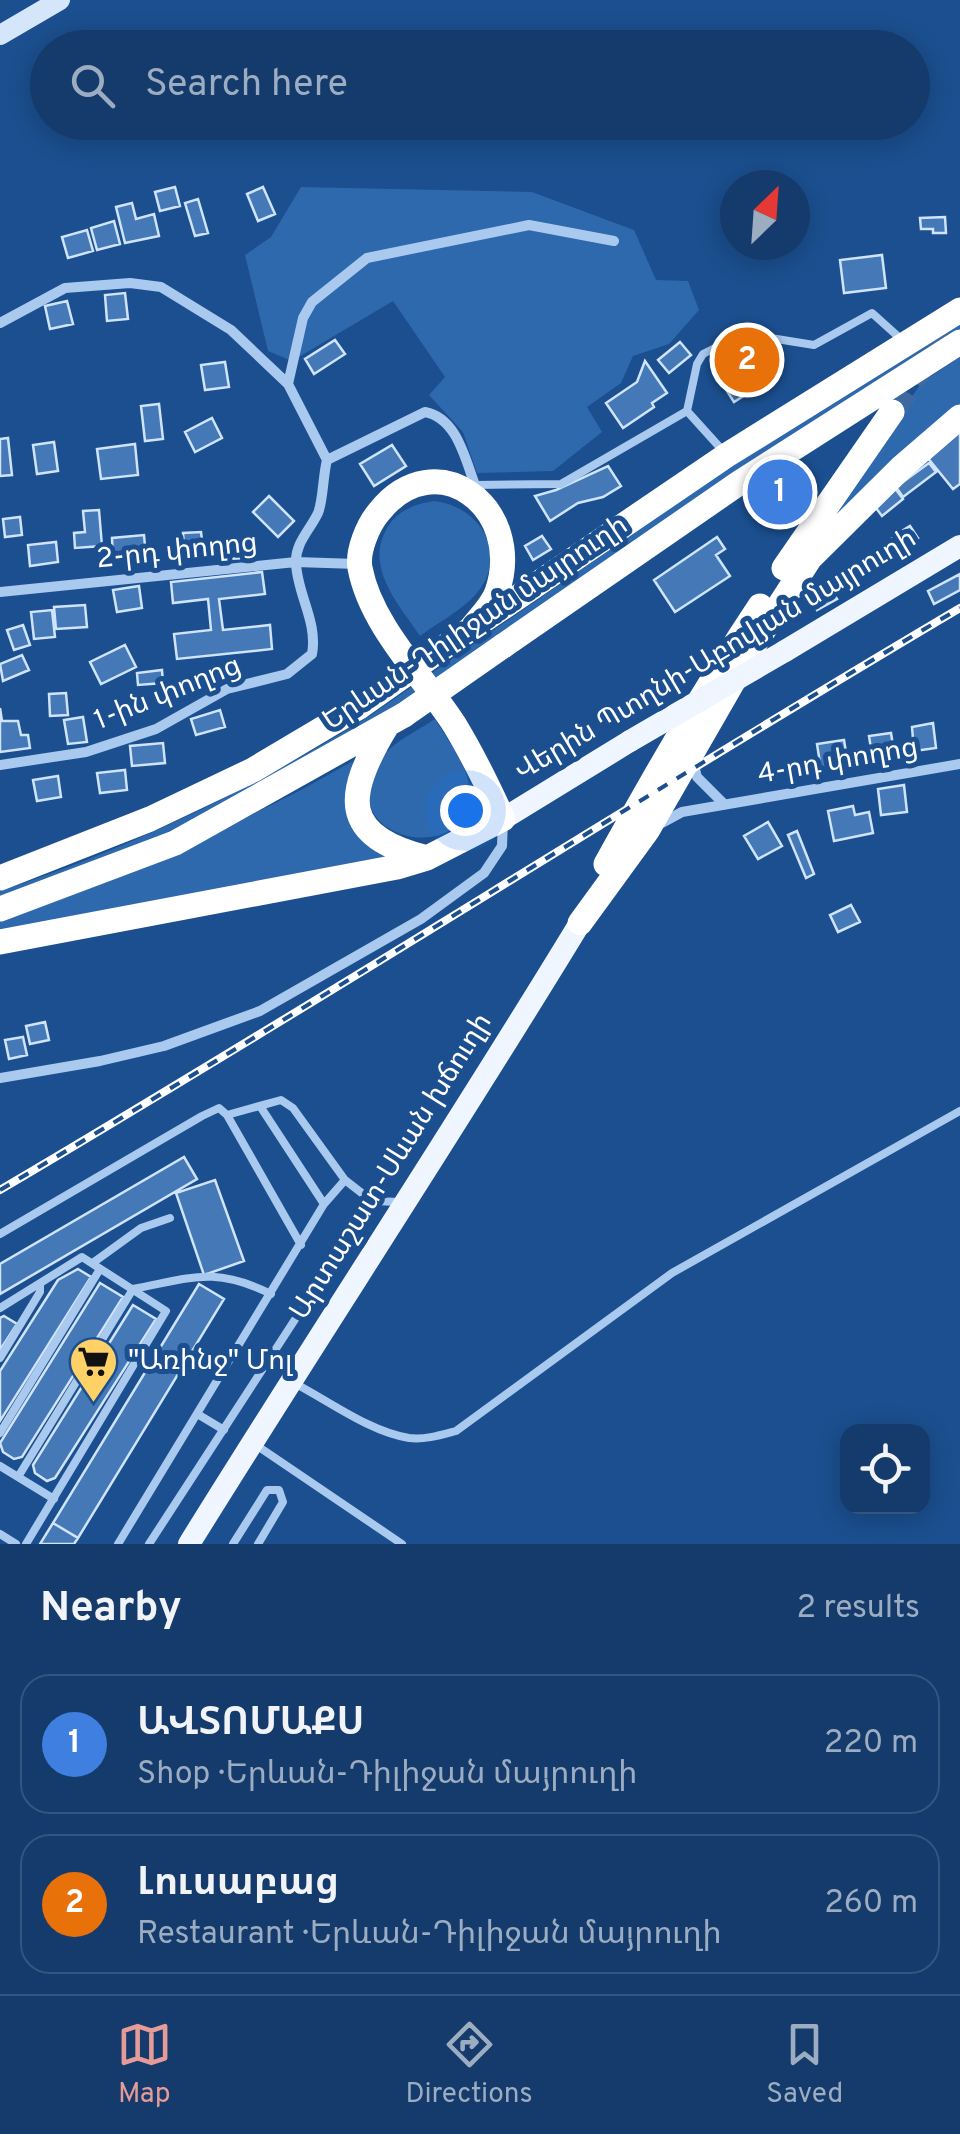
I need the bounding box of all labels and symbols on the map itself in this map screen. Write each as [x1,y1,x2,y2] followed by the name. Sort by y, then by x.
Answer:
[720,170,810,260] north arrow
[714,322,780,398] pin: 2
[748,454,812,530] pin: 1
[317,508,635,740] street label: Երևան-Դիլիջան մայրուղի
[509,522,923,790] street label: Վերին Պտղնի-Աբովյան մայրուղի
[95,526,259,578] street label: 2-րդ փողոց
[89,648,247,740] street label: 1-ին փողոց
[755,730,921,794] street label: 4-րդ փողոց
[440,785,491,836] your location
[283,1007,501,1327] street label: Արտաշատ-Սևան խճուղի
[67,1336,119,1404] supermarket icon: "Առինջ" Մոլ
[128,1344,293,1380] place label: "Առինջ" Մոլ

